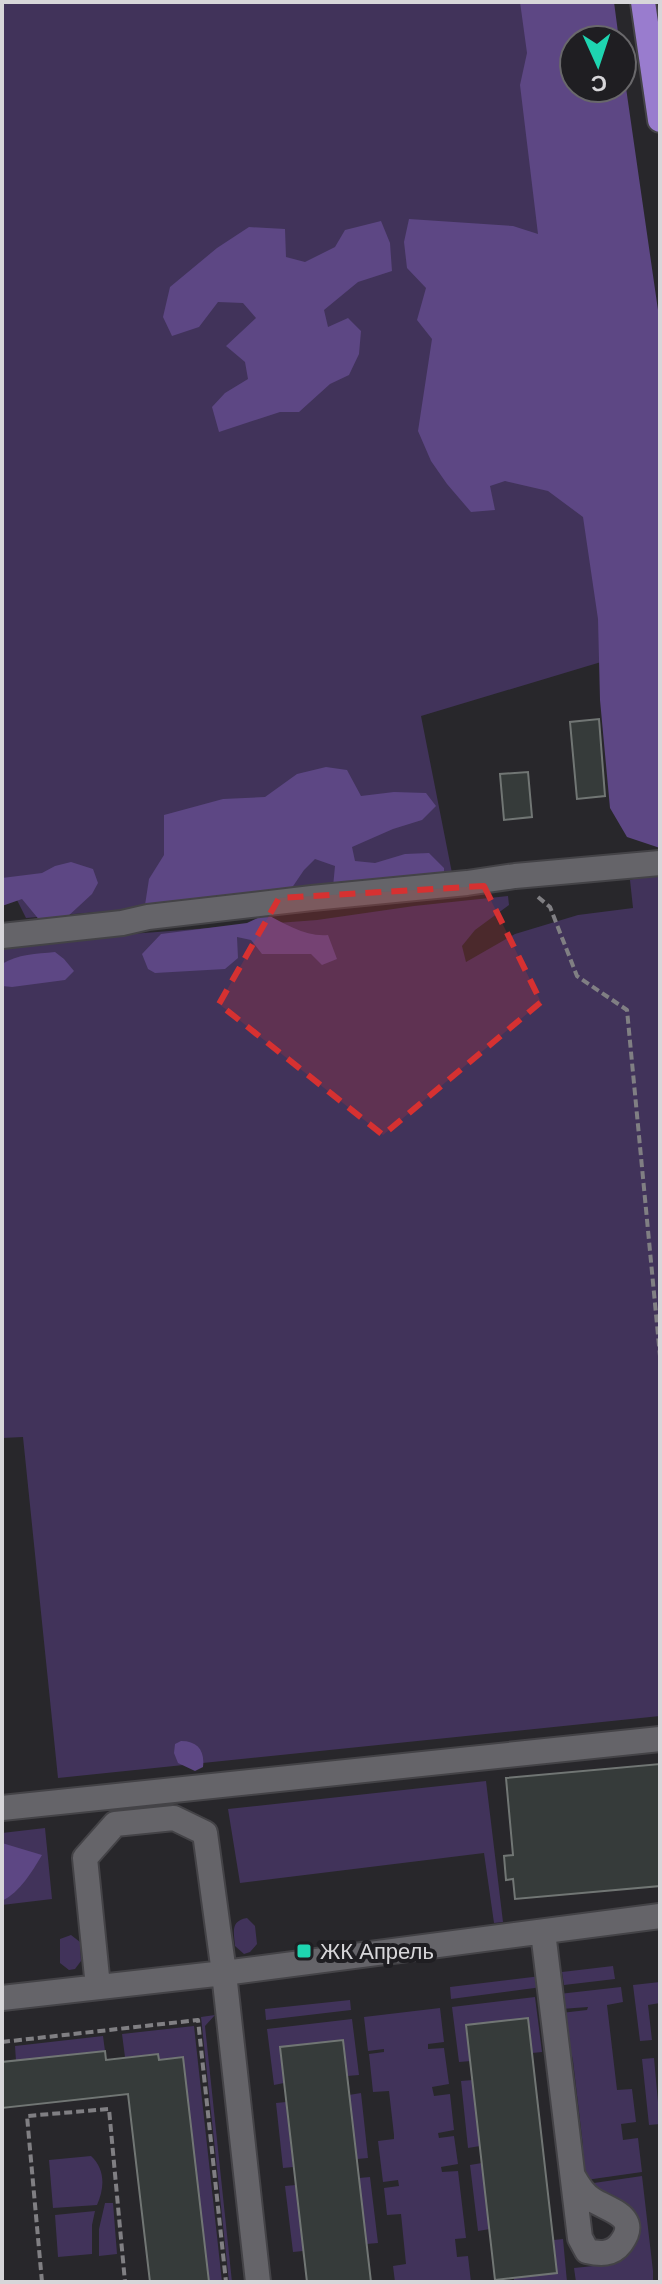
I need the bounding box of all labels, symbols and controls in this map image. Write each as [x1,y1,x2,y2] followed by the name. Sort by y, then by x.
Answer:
[558,24,638,104] north arrow
[590,71,608,96] text: С
[320,1939,434,1964] place label: ЖК Апрель
[295,1942,313,1960] marker: ЖК Апрель

